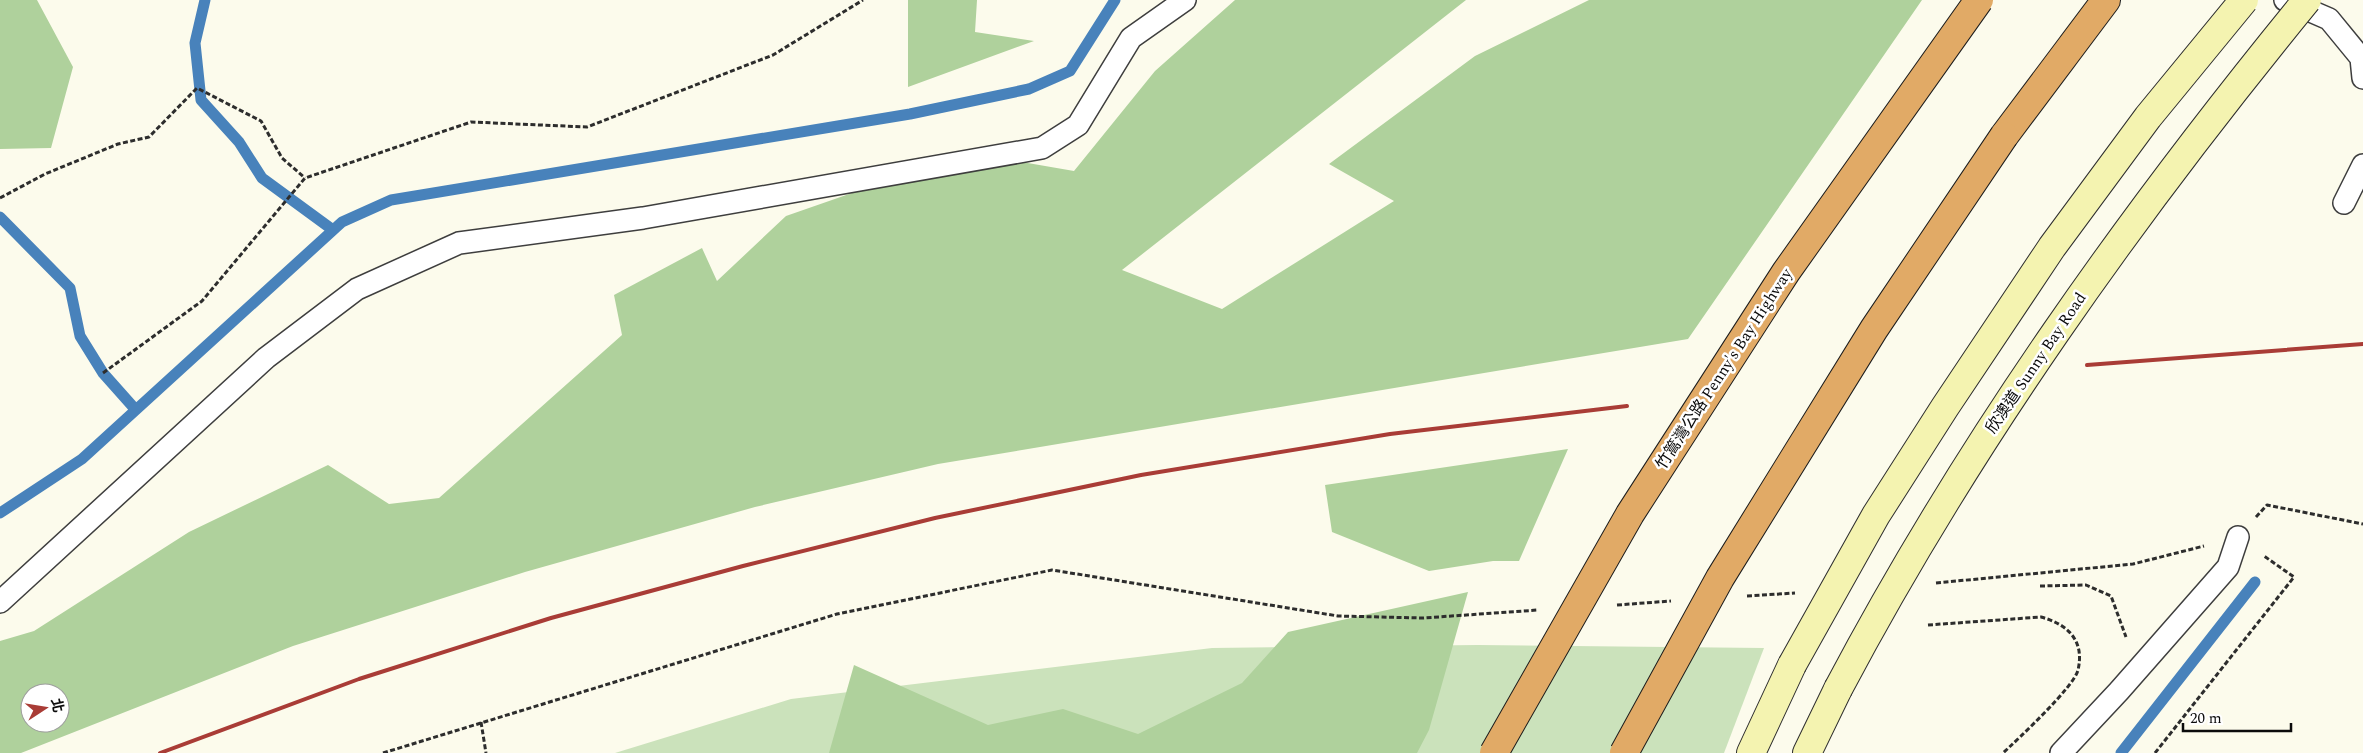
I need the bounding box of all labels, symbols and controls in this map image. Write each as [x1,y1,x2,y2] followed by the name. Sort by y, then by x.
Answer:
[1650,262,1799,474] street label: 竹篙灣公路 Penny's Bay Highway
[1980,288,2092,438] street label: 欣澳道 Sunny Bay Road
[20,683,70,733] north arrow
[46,696,69,714] text: 北
[2183,700,2290,732] scale bar
[2190,707,2222,730] text: 20 m

